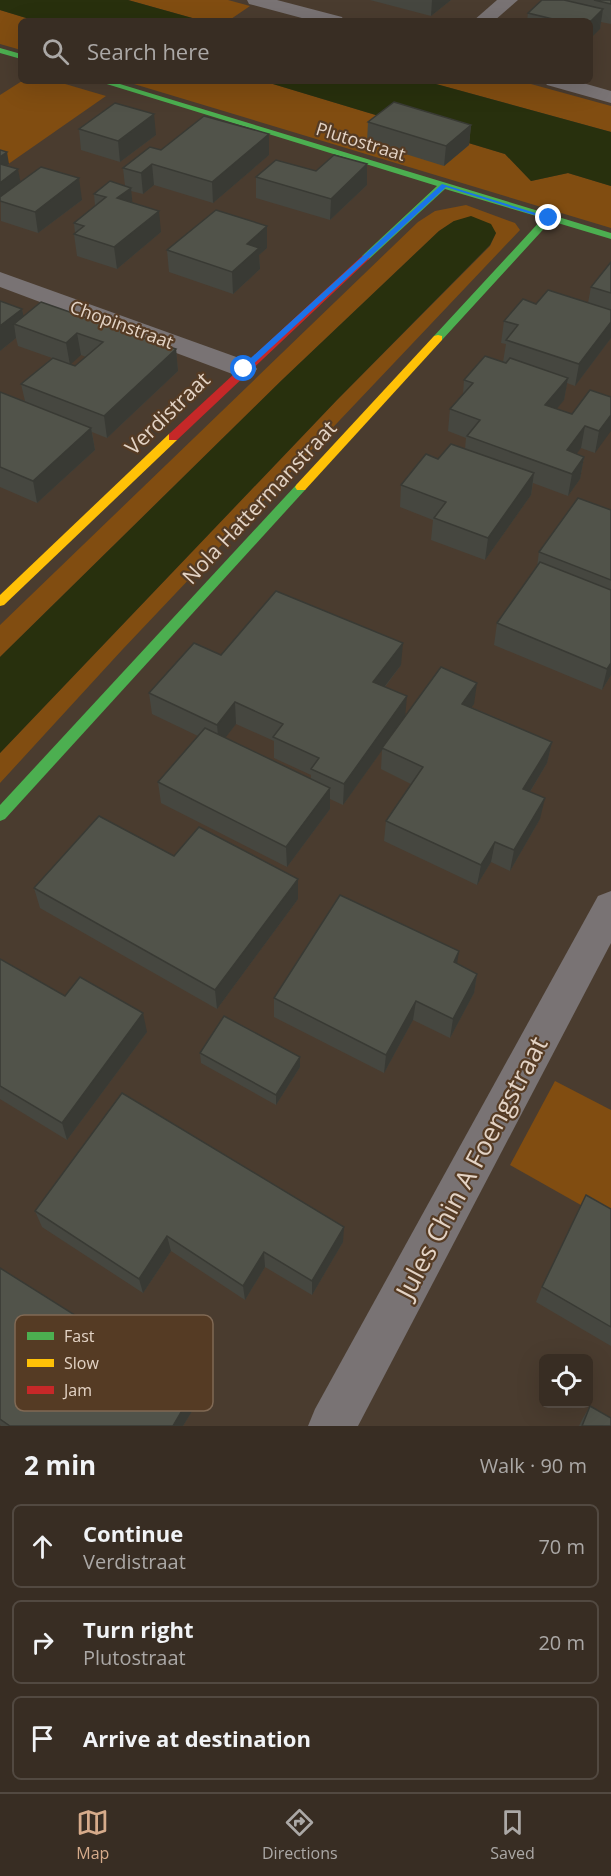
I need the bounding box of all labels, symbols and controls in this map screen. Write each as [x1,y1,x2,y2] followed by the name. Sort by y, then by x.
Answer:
[18,18,593,84] search box
[39,35,72,68] icon: search
[87,36,210,66] text: Search here
[313,116,409,166] street label: Plutostraat
[535,204,561,230] route end
[67,294,177,354] street label: Chopinstraat
[230,355,256,381] route start
[118,365,216,461] street label: Verdistraat
[176,414,342,590] street label: Nola Hattermanstraat
[385,1030,555,1307] street label: Jules Chin A Foengstraat
[15,1315,213,1411] legend
[64,1325,95,1347] text: Fast
[64,1352,99,1374] text: Slow
[539,1354,593,1408] map controls
[539,1354,593,1408] button: locate
[62,1379,92,1401] text: Jam
[24,1447,96,1483] text: 2 min
[480,1452,587,1479] text: Walk · 90 m
[83,1518,183,1548] text: Continue
[26,1530,59,1563] icon: ahead
[538,1533,585,1560] text: 70 m
[83,1548,186,1575] text: Verdistraat
[83,1614,194,1644] text: Turn right
[26,1626,59,1659] icon: right
[538,1629,585,1656] text: 20 m
[83,1644,186,1671] text: Plutostraat
[26,1722,59,1755] icon: arrive
[83,1723,311,1753] text: Arrive at destination
[76,1806,109,1864] tab: Map
[262,1806,338,1864] tab: Directions
[490,1806,535,1864] tab: Saved

